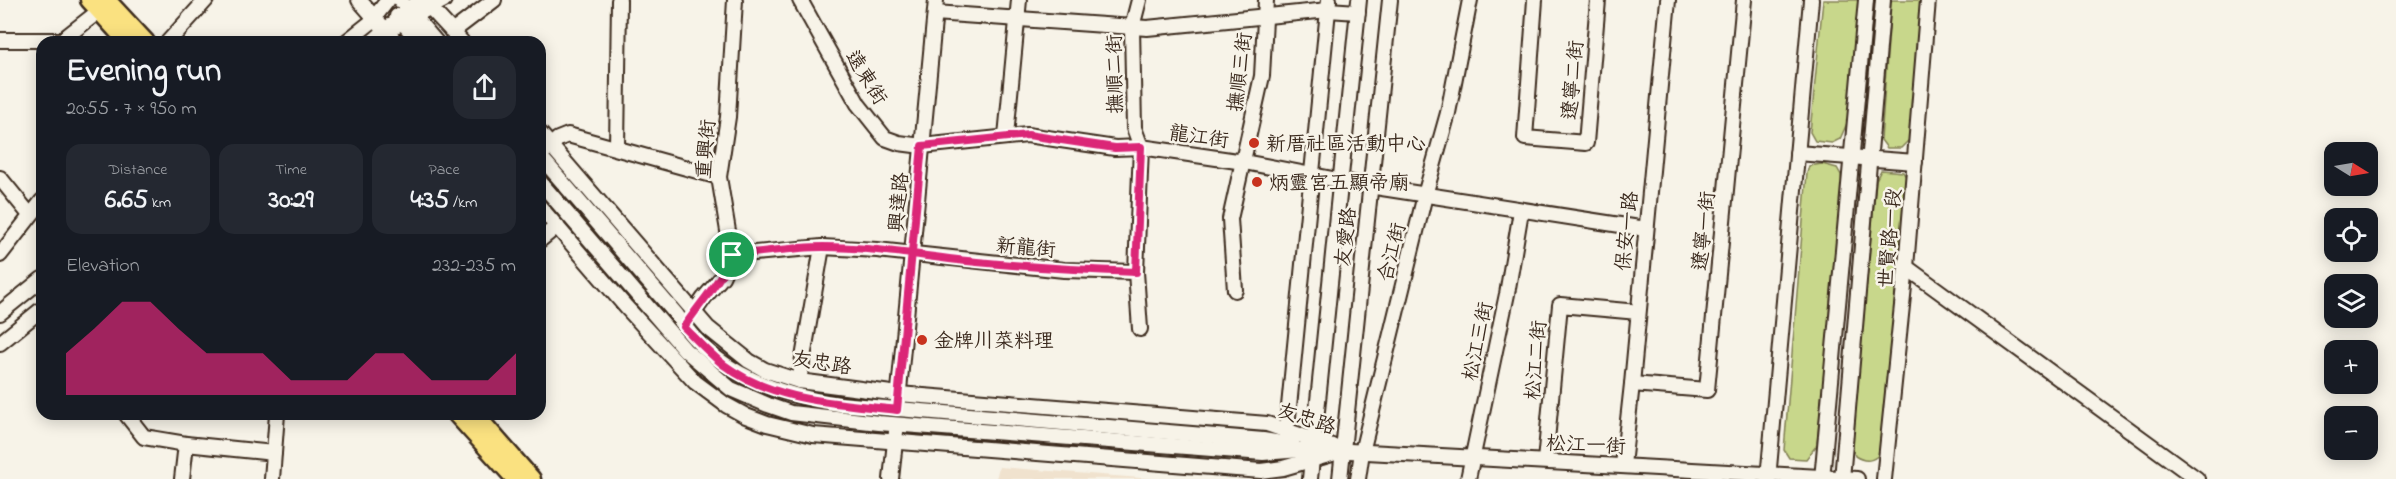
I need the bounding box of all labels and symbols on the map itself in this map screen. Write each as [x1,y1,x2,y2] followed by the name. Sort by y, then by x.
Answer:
[1222,31,1261,114] street label: 撫順三街
[1101,34,1132,114] street label: 撫順二街
[1557,39,1592,121] street label: 遼寧二街
[837,45,893,111] street label: 遠東街
[690,118,725,180] street label: 重興街
[1167,120,1230,157] street label: 龍江街
[1266,131,1426,160] place label: 新厝社區活動中心
[1247,136,1261,150] marker: 新厝社區活動中心
[2324,142,2378,196] north arrow
[883,170,918,233] street label: 興達路
[1269,170,1409,199] place label: 炳靈宮五顯帝廟
[1250,175,1264,189] marker: 炳靈宮五顯帝廟
[1873,187,1910,289] street label: 世賢路一段
[1610,189,1647,273] street label: 保安一路
[1687,190,1724,273] street label: 遼寧一街
[1330,205,1365,269] street label: 友愛路
[1372,220,1415,285] street label: 合江街
[706,229,757,280] pin
[995,232,1057,267] street label: 新龍街
[1457,299,1502,384] street label: 松江三街
[1520,319,1555,401] street label: 松江二街
[934,328,1054,357] place label: 金牌川菜料理
[915,333,929,347] marker: 金牌川菜料理
[790,345,854,384] street label: 友忠路
[1273,397,1340,444] street label: 友忠路
[1545,430,1627,463] street label: 松江一街

